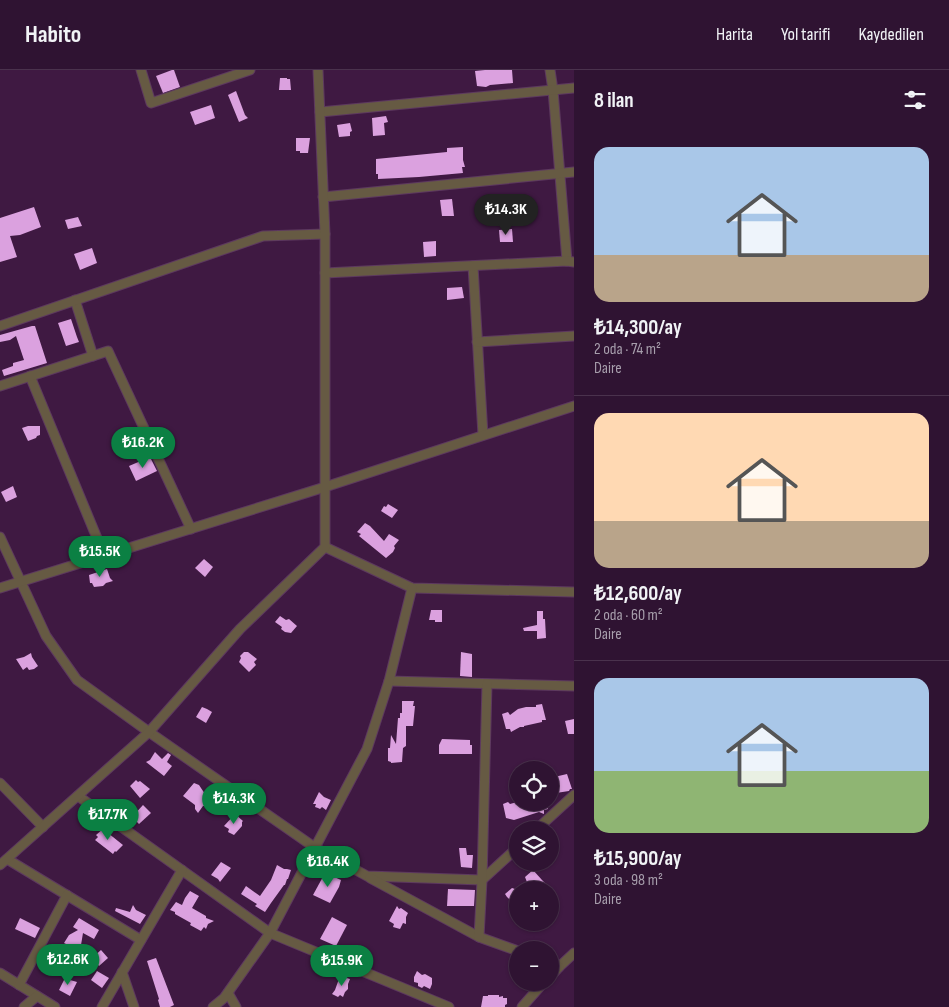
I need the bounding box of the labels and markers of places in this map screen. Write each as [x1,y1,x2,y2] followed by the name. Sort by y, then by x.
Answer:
[465,194,547,236] pin: ₺14.3K
[102,426,184,469] pin: ₺16.2K
[59,536,141,578] pin: ₺15.5K
[193,782,275,825] pin: ₺14.3K
[67,798,149,841] pin: ₺17.7K
[287,846,369,888] pin: ₺16.4K
[27,944,109,986] pin: ₺12.6K
[301,944,383,987] pin: ₺15.9K

